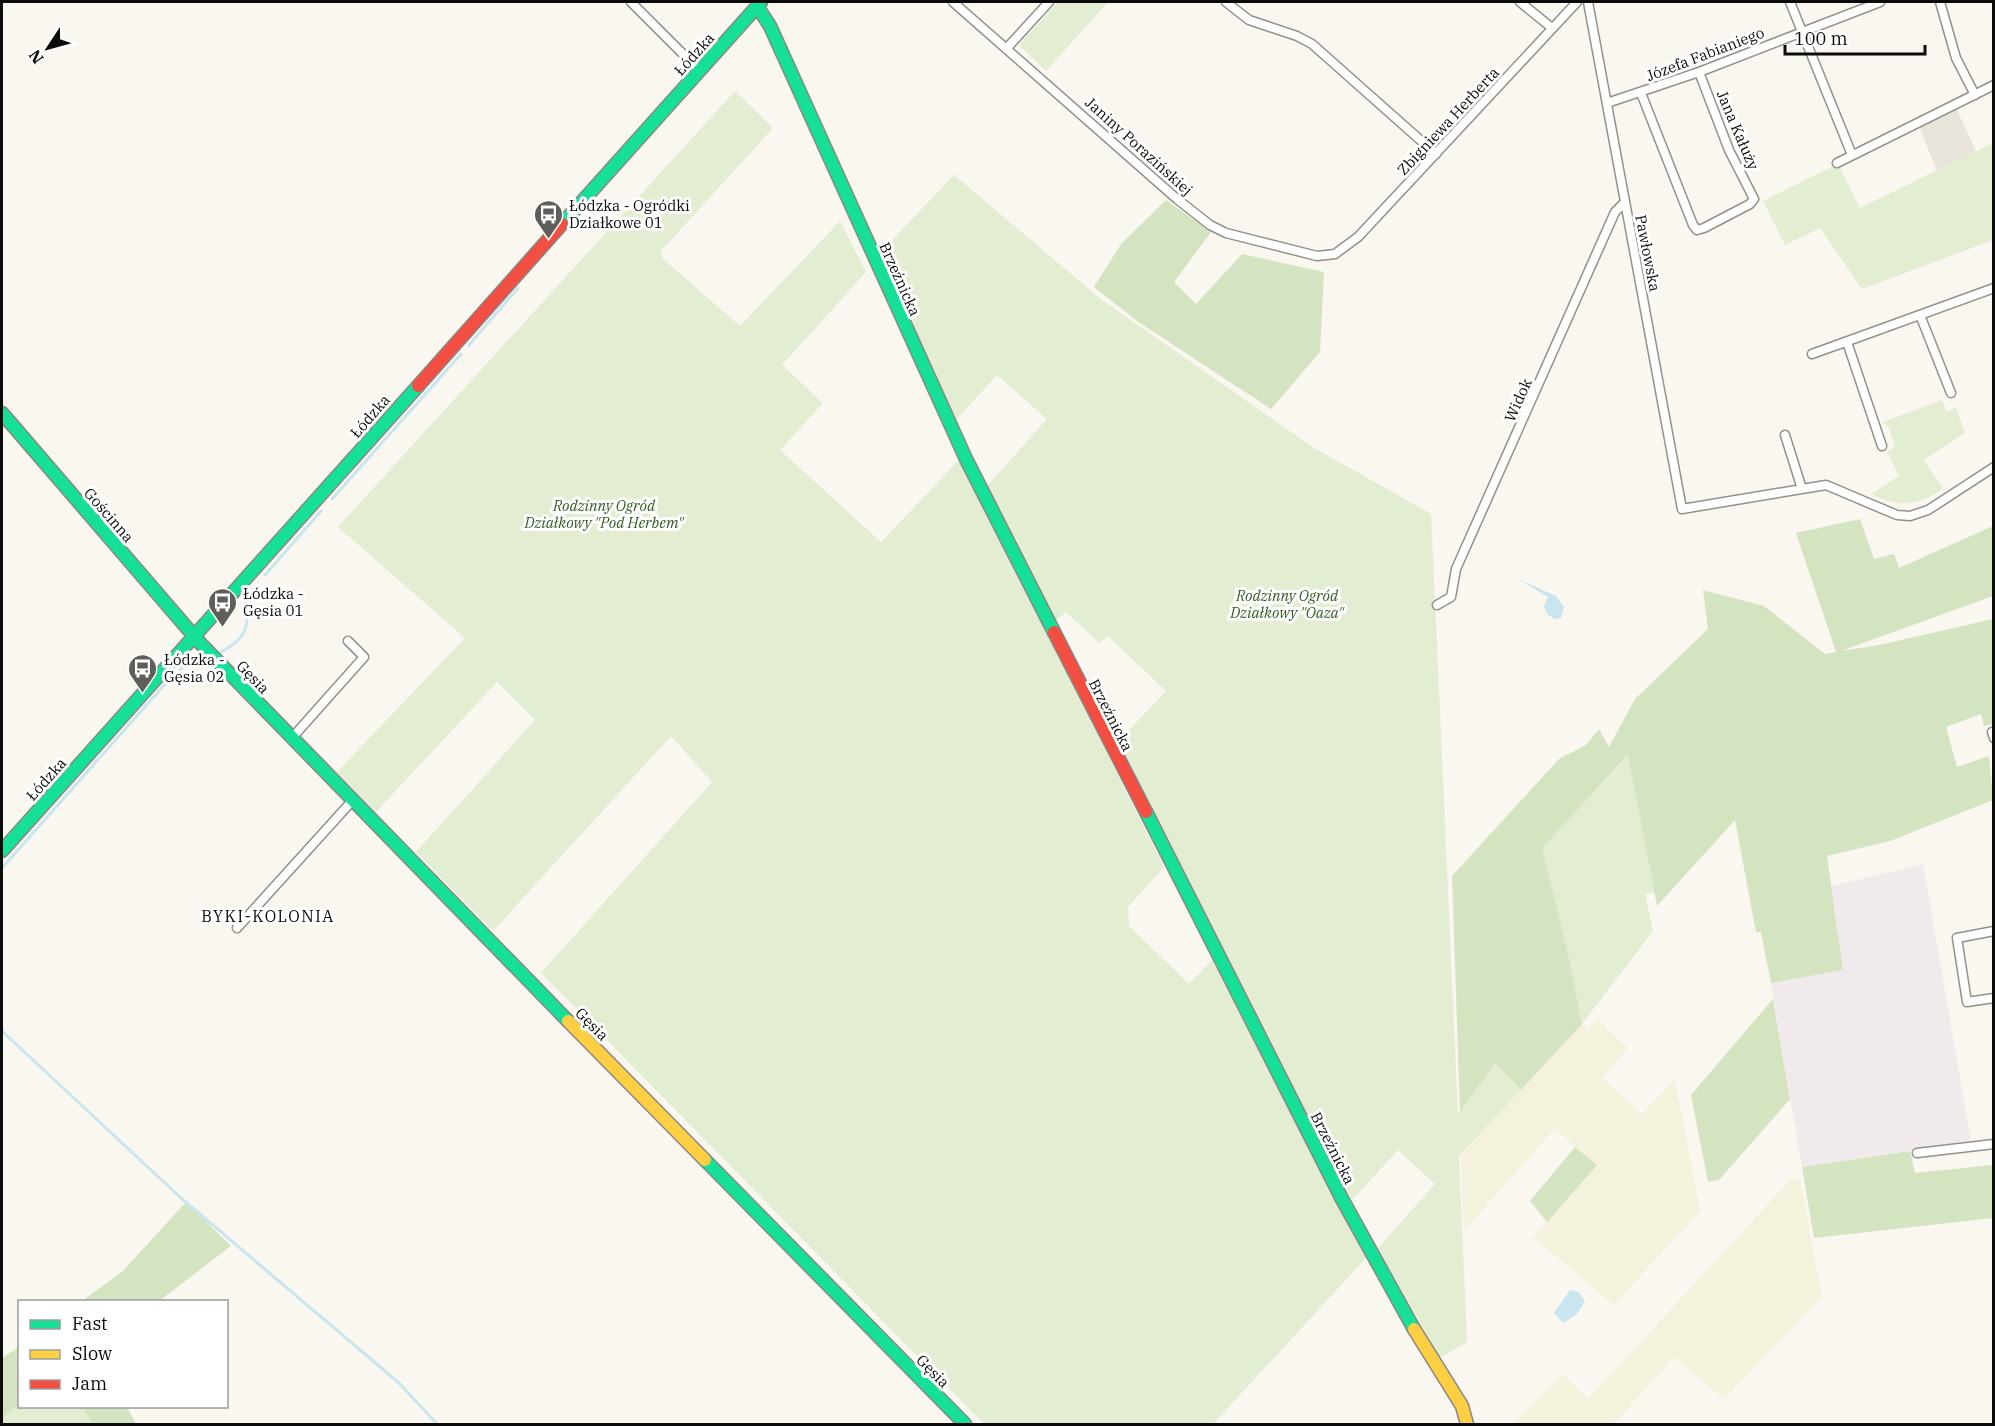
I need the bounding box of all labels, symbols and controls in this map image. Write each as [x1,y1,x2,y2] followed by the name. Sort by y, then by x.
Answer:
[18,18,78,78] north arrow
[1785,18,1924,56] scale bar
[1643,23,1767,85] street label: Józefa Fabianiego
[1794,27,1848,50] text: 100 m
[670,29,718,79] street label: Łódzka
[24,46,48,68] text: N
[1393,63,1503,179] street label: Zbigniewa Herberta
[1713,87,1763,173] street label: Jana Kałuży
[1081,93,1197,199] street label: Janiny Porazińskiej
[569,196,690,232] place label: Łódzka - Ogródki Działkowe 01
[532,198,564,240] bus stop icon: Łódzka - Ogródki Działkowe 01
[1631,213,1665,293] street label: Pawłowska
[875,239,925,319] street label: Brzeźnicka
[1500,375,1536,425] street label: Widok
[346,390,394,442] street label: Łódzka
[80,484,138,546] street label: Gościnna
[523,496,685,532] park label: Rodzinny Ogród Działkowy "Pod Herbem"
[243,584,304,620] place label: Łódzka - Gęsia 01
[206,586,238,628] bus stop icon: Łódzka - Gęsia 01
[1229,586,1345,622] park label: Rodzinny Ogród Działkowy "Oaza"
[164,650,225,686] place label: Łódzka - Gęsia 02
[127,652,159,694] bus stop icon: Łódzka - Gęsia 02
[233,656,273,698] street label: Gęsia
[1085,676,1137,754] street label: Brzeźnicka
[22,754,70,804] street label: Łódzka
[201,906,335,926] district label: BYKI-KOLONIA
[571,1003,613,1045] street label: Gęsia
[1307,1109,1359,1187] street label: Brzeźnicka
[18,1300,228,1408] legend
[72,1312,107,1335] text: Fast
[72,1342,112,1365] text: Slow
[912,1350,954,1392] street label: Gęsia
[72,1372,107,1395] text: Jam

